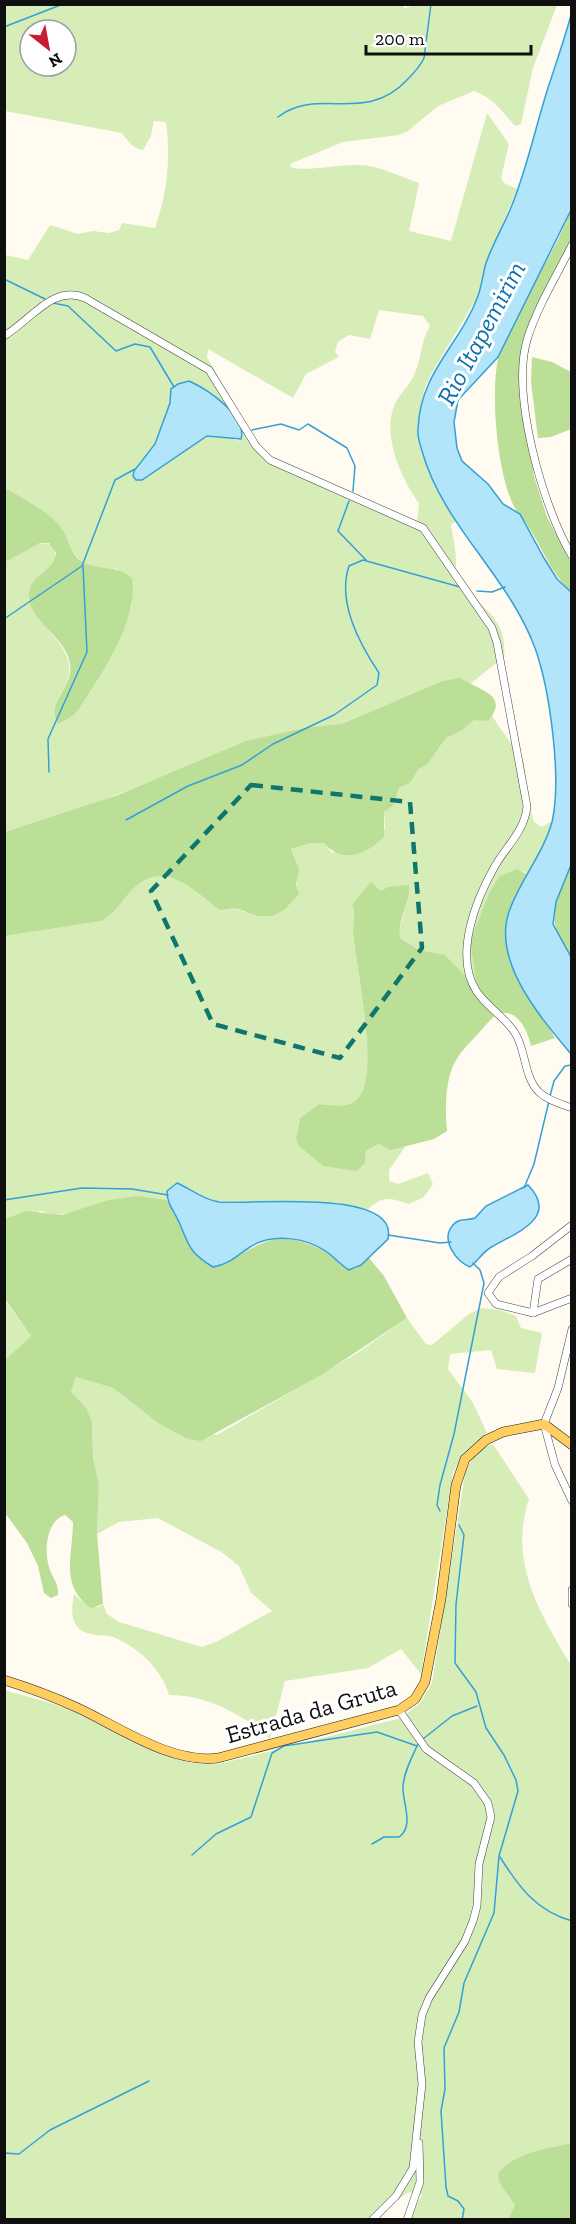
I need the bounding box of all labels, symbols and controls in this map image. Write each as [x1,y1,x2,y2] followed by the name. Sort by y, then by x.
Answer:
[18,18,78,78] north arrow
[366,18,531,56] scale bar
[375,28,425,50] text: 200 m
[45,49,66,72] text: N
[430,256,532,410] water label: Rio Itapemirim
[222,1673,400,1749] street label: Estrada da Gruta

